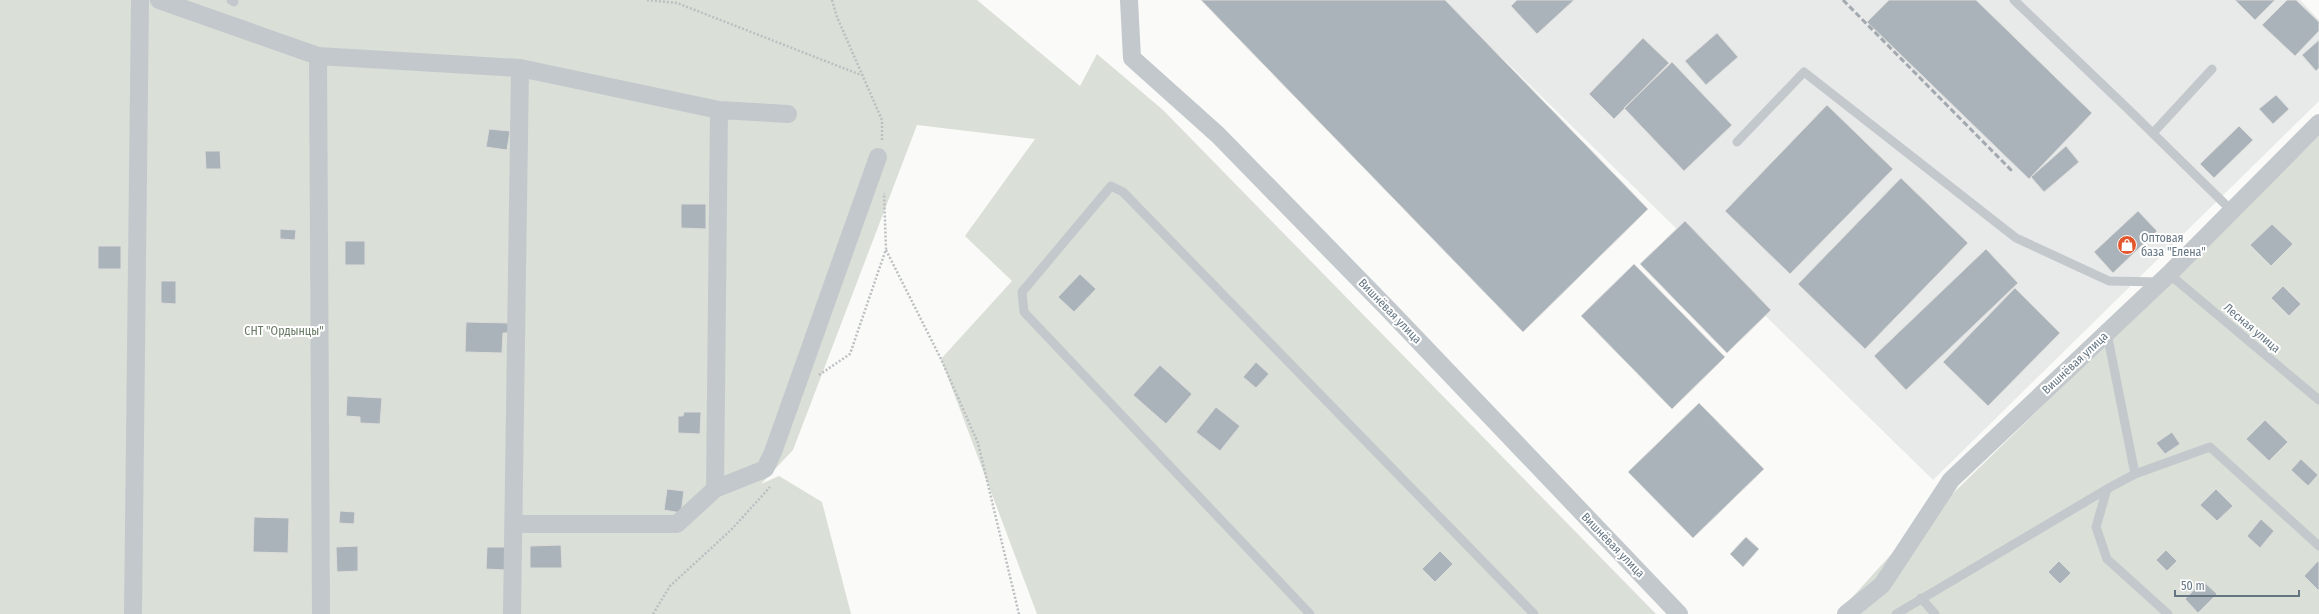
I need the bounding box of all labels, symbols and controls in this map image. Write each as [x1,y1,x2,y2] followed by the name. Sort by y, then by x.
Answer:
[2141,231,2206,259] place label: Оптовая база "Елена"
[2116,234,2138,256] shop icon: Оптовая база "Елена"
[1356,276,1424,346] street label: Вишнёвая улица
[2221,300,2283,356] street label: Лесная улица
[244,324,324,338] park label: СНТ "Ордынцы"
[2039,329,2111,397] street label: Вишнёвая улица
[1579,510,1647,580] street label: Вишнёвая улица
[2175,572,2299,598] scale bar
[2181,579,2205,593] text: 50 m

